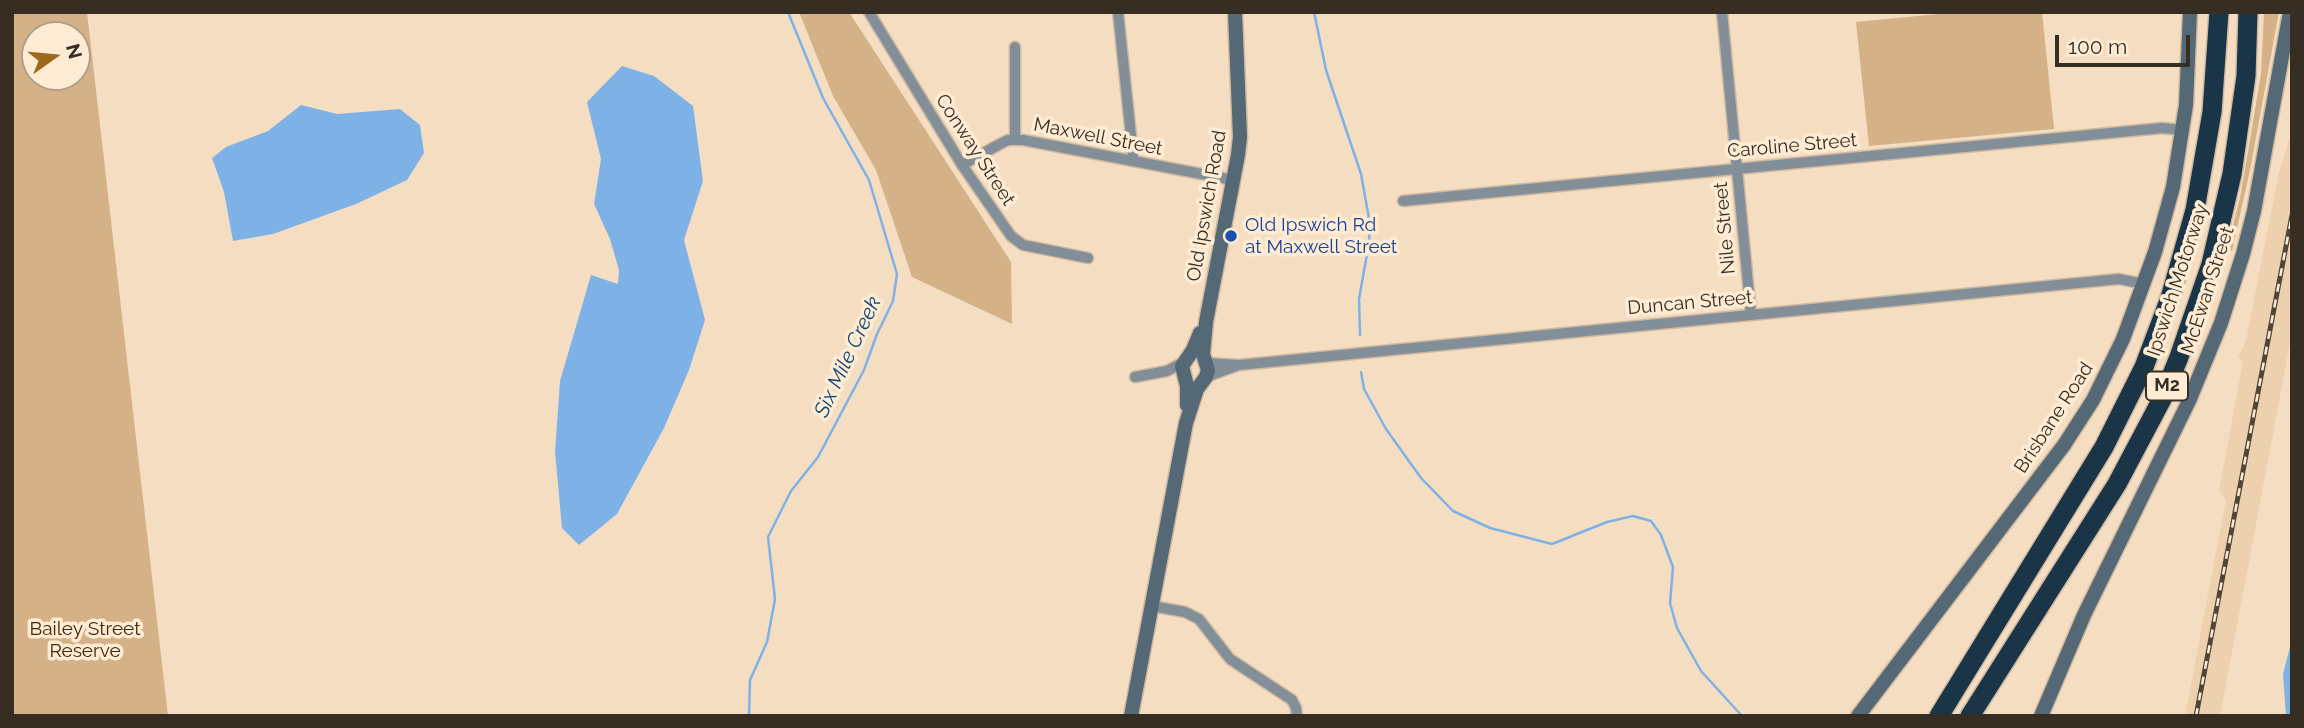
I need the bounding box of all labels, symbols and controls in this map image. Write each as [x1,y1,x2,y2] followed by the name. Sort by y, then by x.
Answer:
[21,21,91,91] north arrow
[2059,21,2194,65] scale bar
[2068,34,2127,59] text: 100 m
[62,41,87,61] text: N
[931,90,1019,210] street label: Conway Street
[1032,113,1164,161] street label: Maxwell Street
[1182,129,1232,283] street label: Old Ipswich Road
[1726,129,1858,163] street label: Caroline Street
[1710,181,1740,275] street label: Nile Street
[2143,201,2213,359] street label: Ipswich Motorway
[1245,214,1397,258] place label: Old Ipswich Rd at Maxwell Street
[2177,224,2239,356] street label: McEwan Street
[1223,228,1239,244] marker: Old Ipswich Rd at Maxwell Street
[1627,286,1753,320] street label: Duncan Street
[809,293,887,421] water label: Six Mile Creek
[2010,358,2098,478] street label: Brisbane Road
[2146,372,2188,400] road number: M2
[29,618,141,662] park label: Bailey Street Reserve

